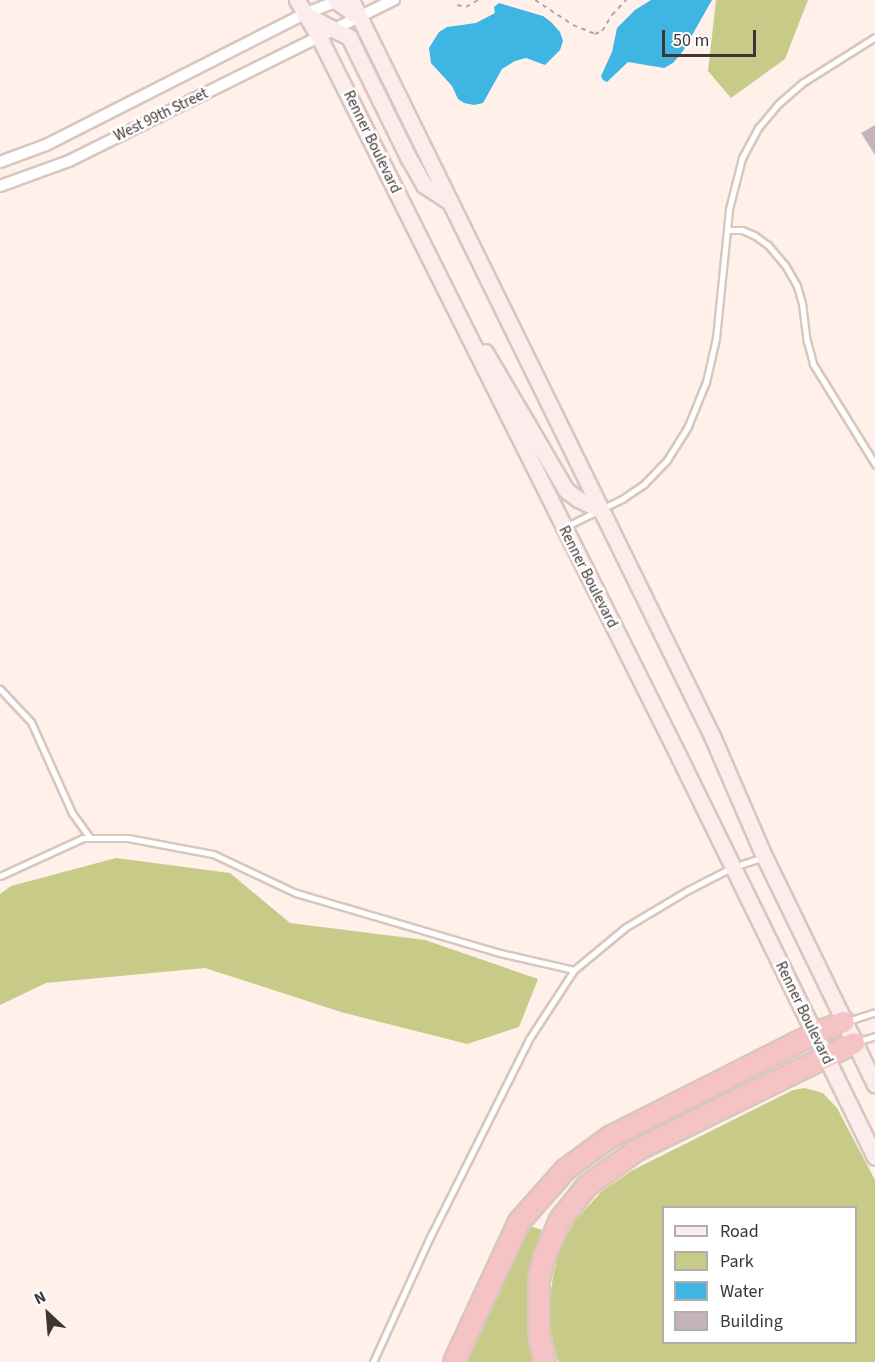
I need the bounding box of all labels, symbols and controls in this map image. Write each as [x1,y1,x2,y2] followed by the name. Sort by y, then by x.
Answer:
[665,18,760,56] scale bar
[673,28,709,53] text: 50 m
[111,85,211,145] street label: West 99th Street
[339,88,405,196] street label: Renner Boulevard
[555,523,621,631] street label: Renner Boulevard
[771,959,837,1067] street label: Renner Boulevard
[662,1206,857,1344] legend
[720,1219,759,1244] text: Road
[720,1249,754,1274] text: Park
[720,1279,764,1304] text: Water
[18,1284,78,1344] north arrow
[30,1286,50,1310] text: N
[720,1309,783,1334] text: Building

